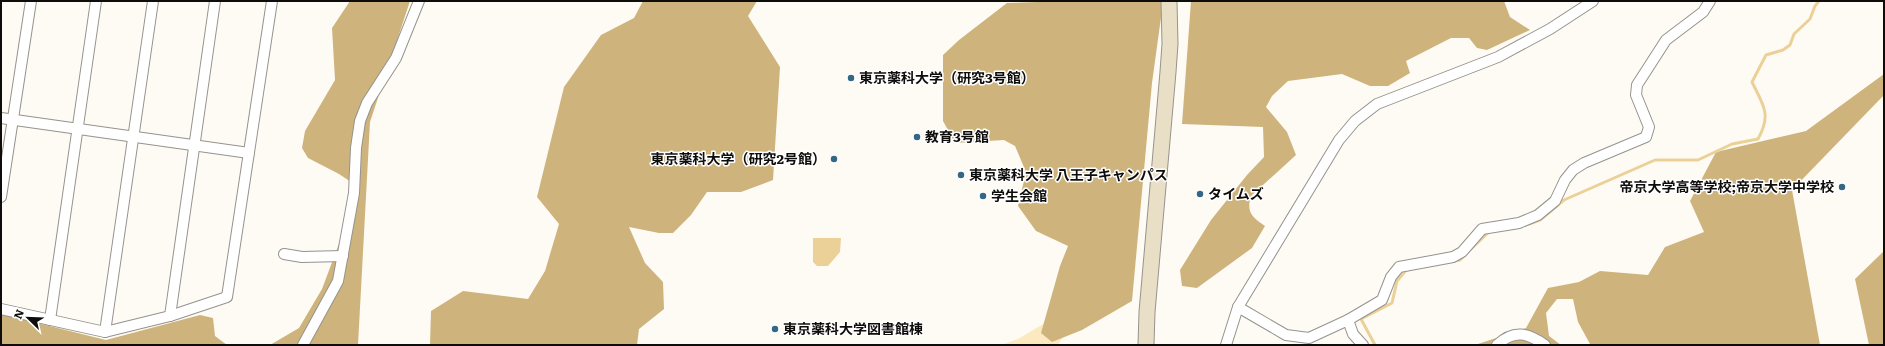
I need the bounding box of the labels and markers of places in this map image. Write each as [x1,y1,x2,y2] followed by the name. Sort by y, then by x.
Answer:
[859,67,1035,87] place label: 東京薬科大学（研究3号館）
[846,73,856,83] marker: 東京薬科大学（研究3号館）
[925,126,989,146] place label: 教育3号館
[912,132,922,142] marker: 教育3号館
[650,148,826,168] place label: 東京薬科大学（研究2号館）
[829,154,839,164] marker: 東京薬科大学（研究2号館）
[969,164,1168,184] place label: 東京薬科大学 八王子キャンパス
[956,170,966,180] marker: 東京薬科大学 八王子キャンパス
[1619,176,1834,196] place label: 帝京大学高等学校;帝京大学中学校
[1837,182,1847,192] marker: 帝京大学高等学校;帝京大学中学校
[1208,183,1264,203] place label: タイムズ
[991,185,1047,205] place label: 学生会館
[1195,189,1205,199] marker: タイムズ
[978,191,988,201] marker: 学生会館
[783,318,923,338] place label: 東京薬科大学図書館棟
[770,324,780,334] marker: 東京薬科大学図書館棟

